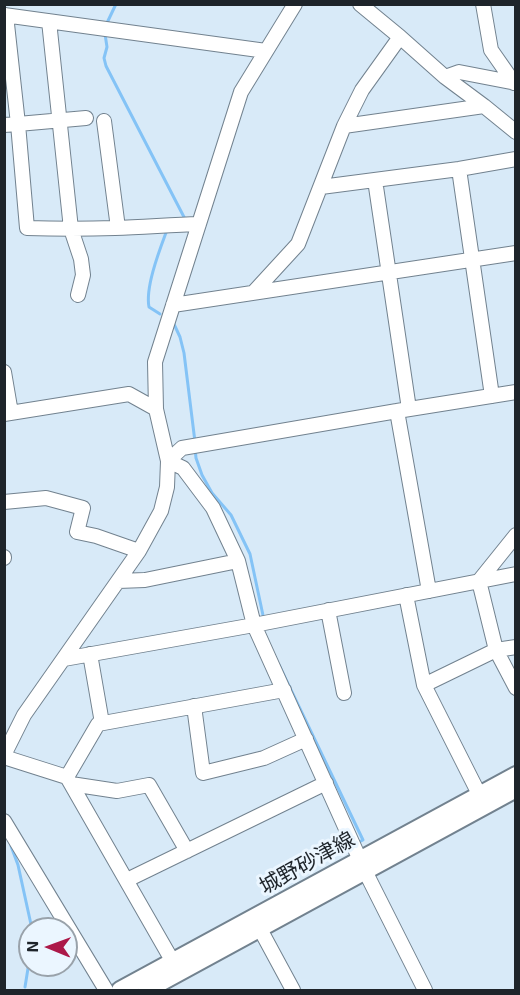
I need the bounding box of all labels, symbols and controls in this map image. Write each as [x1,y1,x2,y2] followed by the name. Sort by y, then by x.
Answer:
[255,827,359,899] street label: 城野砂津線
[18,917,78,977] north arrow
[22,941,41,953] text: N

